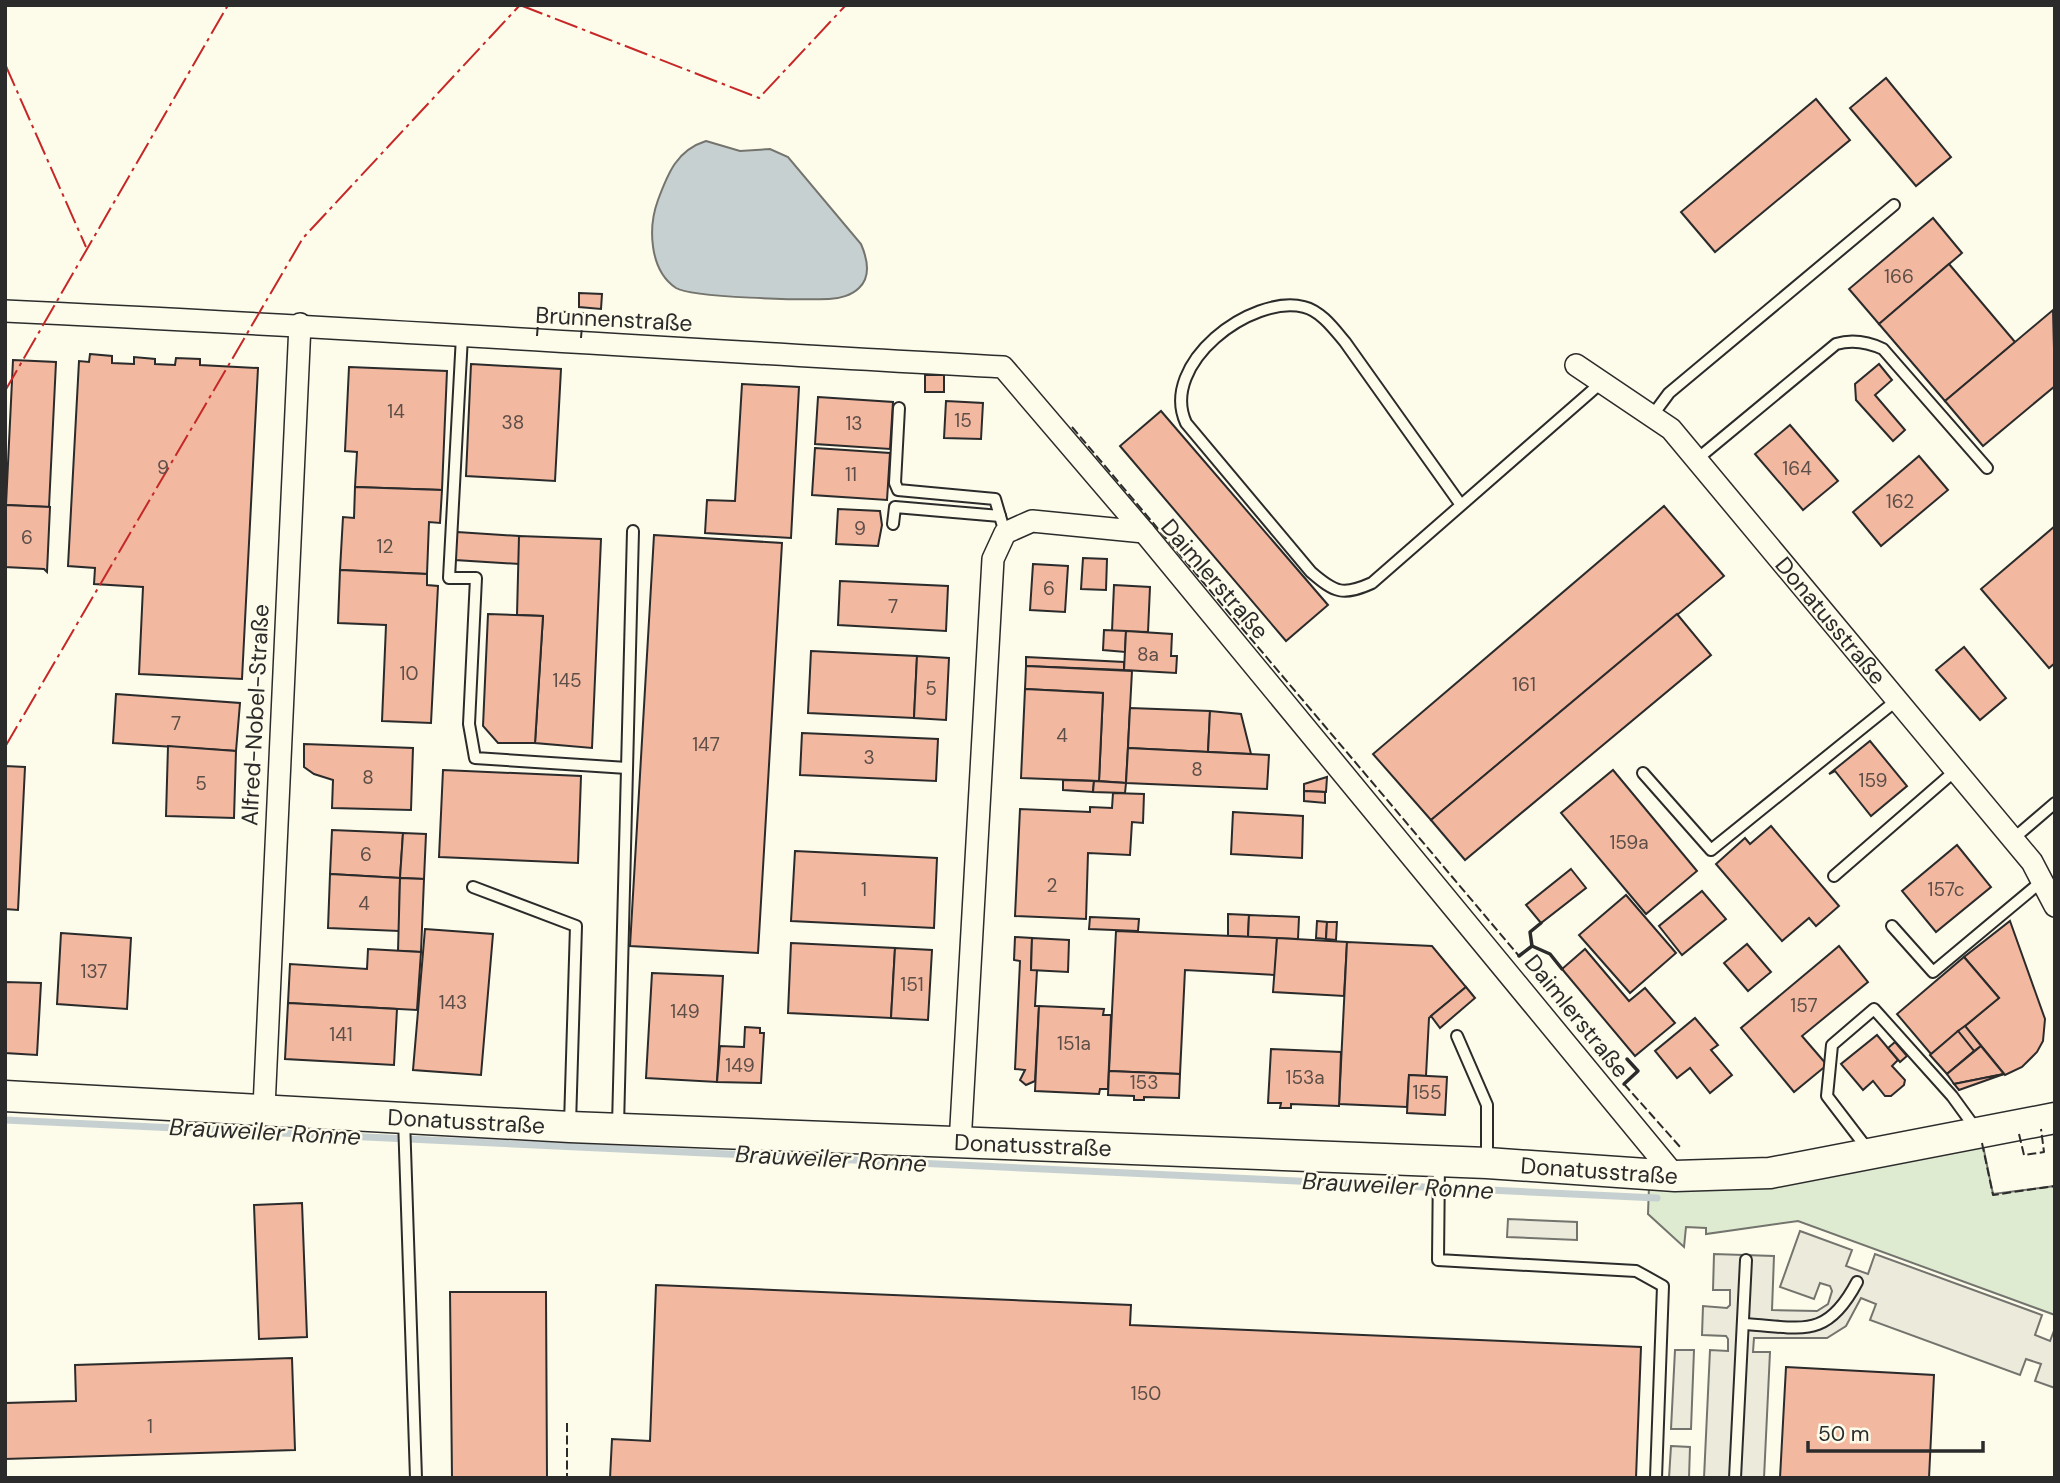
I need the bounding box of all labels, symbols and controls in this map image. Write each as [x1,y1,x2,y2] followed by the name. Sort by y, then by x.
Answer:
[1884,264,1914,289] house number: 166
[535,300,693,338] street label: Brunnenstraße
[387,399,405,424] house number: 14
[954,408,972,433] house number: 15
[502,410,524,435] house number: 38
[845,411,863,436] house number: 13
[157,455,169,480] house number: 9
[1782,456,1812,481] house number: 164
[845,462,857,487] house number: 11
[1886,489,1914,514] house number: 162
[1154,513,1276,645] street label: Daimlerstraße
[854,516,866,541] house number: 9
[21,525,33,550] house number: 6
[377,534,393,559] house number: 12
[1769,550,1893,691] street label: Donatusstraße
[1043,576,1055,601] house number: 6
[888,594,898,619] house number: 7
[234,603,276,827] street label: Alfred-Nobel-Straße
[1137,642,1159,667] house number: 8a
[400,661,418,686] house number: 10
[552,668,582,693] house number: 145
[1512,672,1536,697] house number: 161
[925,676,937,701] house number: 5
[171,711,181,736] house number: 7
[1056,723,1068,748] house number: 4
[692,732,720,757] house number: 147
[863,745,875,770] house number: 3
[1191,757,1203,782] house number: 8
[362,765,374,790] house number: 8
[1859,768,1887,793] house number: 159
[195,771,207,796] house number: 5
[1609,830,1649,855] house number: 159a
[360,842,372,867] house number: 6
[1047,873,1058,898] house number: 2
[861,877,867,902] house number: 1
[1927,877,1965,902] house number: 157c
[358,891,370,916] house number: 4
[1518,948,1636,1084] street label: Daimlerstraße
[81,959,107,984] house number: 137
[900,972,924,997] house number: 151
[439,990,467,1015] house number: 143
[1790,993,1818,1018] house number: 157
[670,999,700,1024] house number: 149
[329,1022,353,1047] house number: 141
[1057,1031,1091,1056] house number: 151a
[725,1053,755,1078] house number: 149
[1285,1065,1325,1090] house number: 153a
[1130,1070,1158,1095] house number: 153
[1412,1080,1442,1105] house number: 155
[387,1102,546,1141] street label: Donatusstraße
[168,1111,362,1152] water label: Brauweiler Ronne
[953,1127,1112,1163] street label: Donatusstraße
[734,1138,928,1179] water label: Brauweiler Ronne
[1519,1150,1679,1191] street label: Donatusstraße
[1301,1165,1495,1206] water label: Brauweiler Ronne
[1131,1381,1161,1406] house number: 150
[1808,1410,1983,1454] scale bar
[147,1414,153,1439] house number: 1
[1818,1420,1869,1448] text: 50 m

